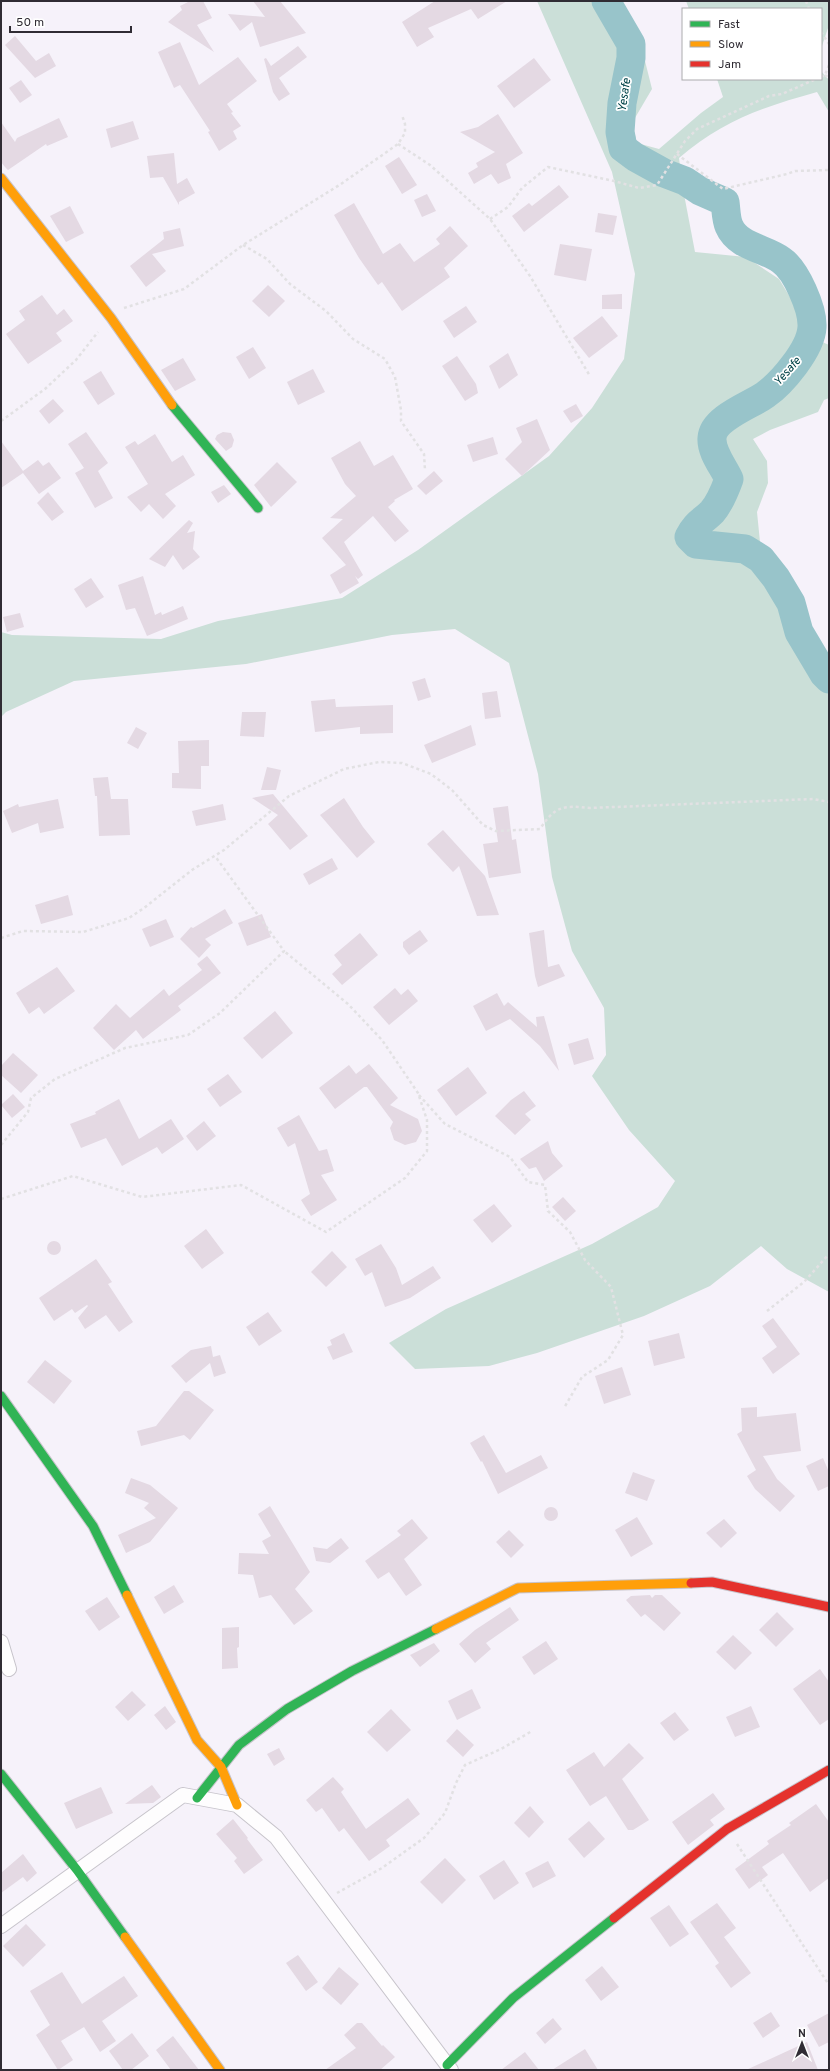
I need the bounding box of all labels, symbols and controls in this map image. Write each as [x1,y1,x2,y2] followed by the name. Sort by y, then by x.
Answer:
[10,8,131,34] scale bar
[682,8,822,80] legend
[16,15,44,31] text: 50 m
[718,17,740,33] text: Fast
[718,37,744,53] text: Slow
[718,57,741,73] text: Jam
[615,77,635,113] water label: Yesafe
[771,353,805,390] water label: Yesafe
[782,2023,822,2063] north arrow
[798,2027,806,2041] text: N

